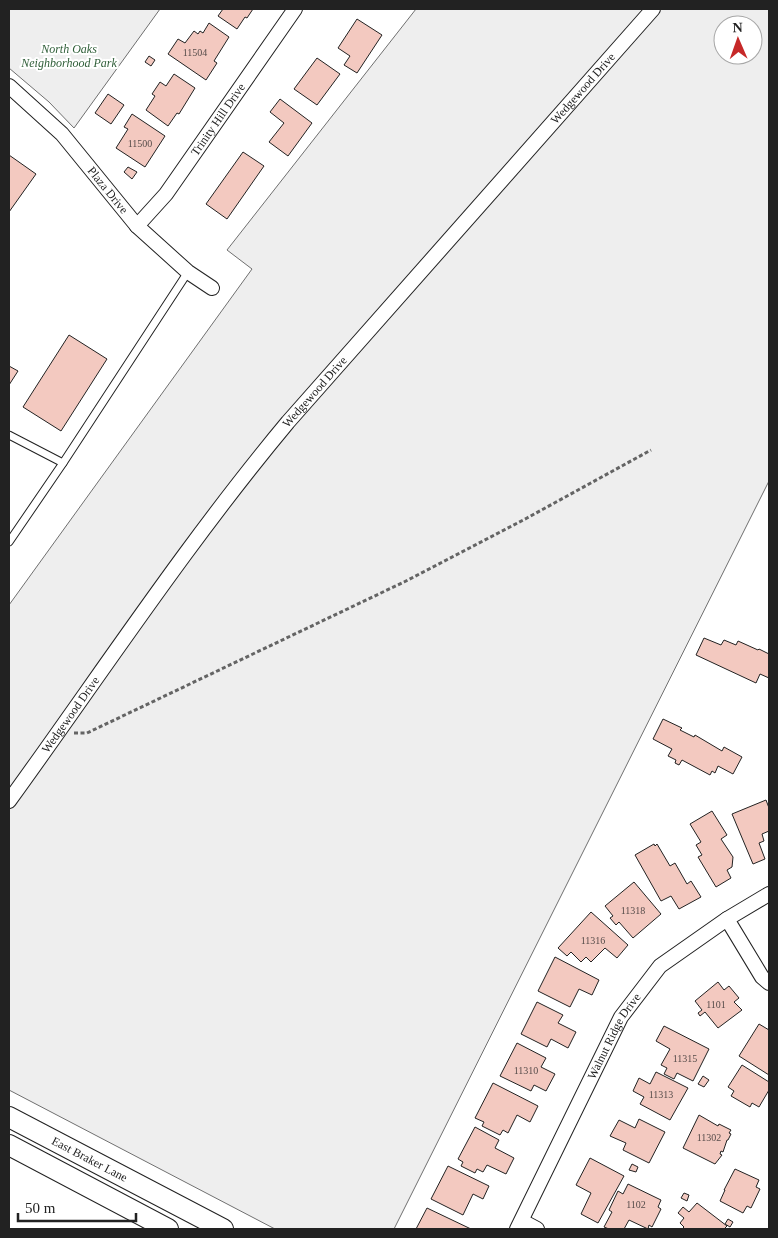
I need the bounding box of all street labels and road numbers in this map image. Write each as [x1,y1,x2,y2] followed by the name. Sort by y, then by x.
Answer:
[548,50,618,127] street label: Wedgewood Drive
[188,81,248,158] street label: Trinity Hill Drive
[85,164,131,216] street label: Plaza Drive
[280,353,350,430] street label: Wedgewood Drive
[39,674,102,755] street label: Wedgewood Drive
[585,990,644,1081] street label: Walnut Ridge Drive
[49,1134,130,1185] street label: East Braker Lane

